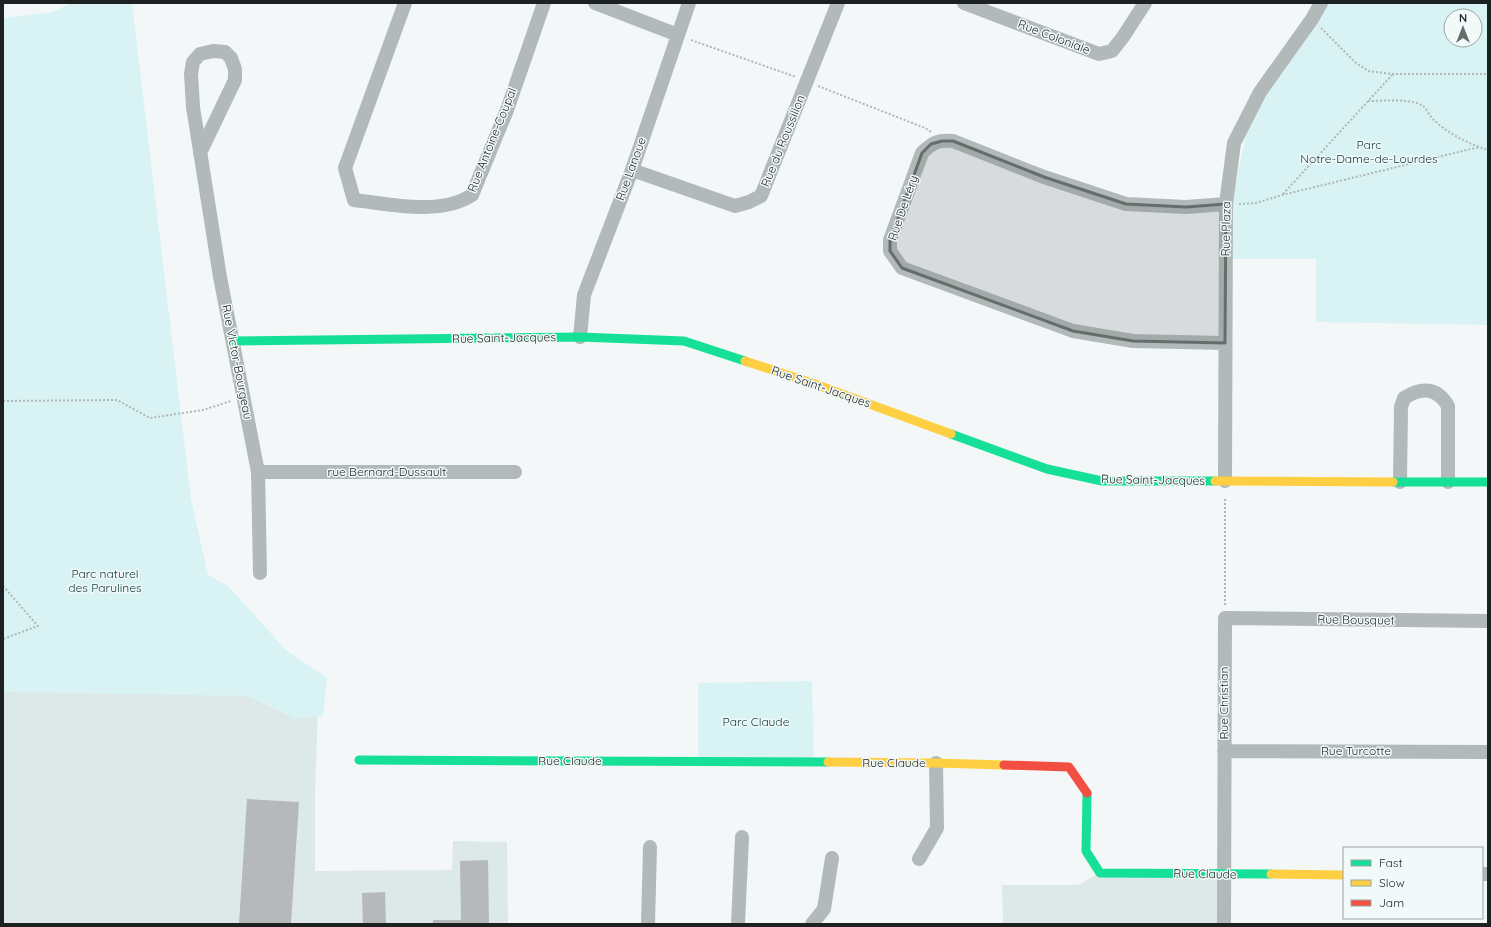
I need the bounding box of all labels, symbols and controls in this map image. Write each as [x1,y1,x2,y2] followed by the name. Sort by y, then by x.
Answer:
[1443,8,1483,48] north arrow
[1459,11,1467,25] text: N
[1016,16,1093,57] street label: Rue Coloniale
[464,86,519,194] street label: Rue Antoine-Coupal
[757,93,808,189] street label: Rue du Roussillon
[612,135,649,203] street label: Rue Lanoue
[1300,137,1438,166] park label: Parc Notre-Dame-de-Lourdes
[884,173,921,243] street label: Rue De Léry
[1218,201,1233,257] street label: Rue Plaza
[219,303,256,421] street label: Rue Victor-Bourgeau
[452,329,556,346] street label: Rue Saint-Jacques
[770,363,873,411] street label: Rue Saint-Jacques
[328,464,446,479] street label: rue Bernard-Dussault
[1101,471,1205,488] street label: Rue Saint-Jacques
[68,566,142,595] park label: Parc naturel des Parulines
[1317,611,1395,628] street label: Rue Bousquet
[1216,666,1231,740] street label: Rue Christian
[723,714,790,729] park label: Parc Claude
[1321,743,1391,758] street label: Rue Turcotte
[538,753,602,768] street label: Rue Claude
[862,755,926,770] street label: Rue Claude
[1343,847,1483,919] legend
[1379,855,1403,870] text: Fast
[1173,865,1237,882] street label: Rue Claude
[1379,875,1405,890] text: Slow
[1379,895,1404,910] text: Jam

